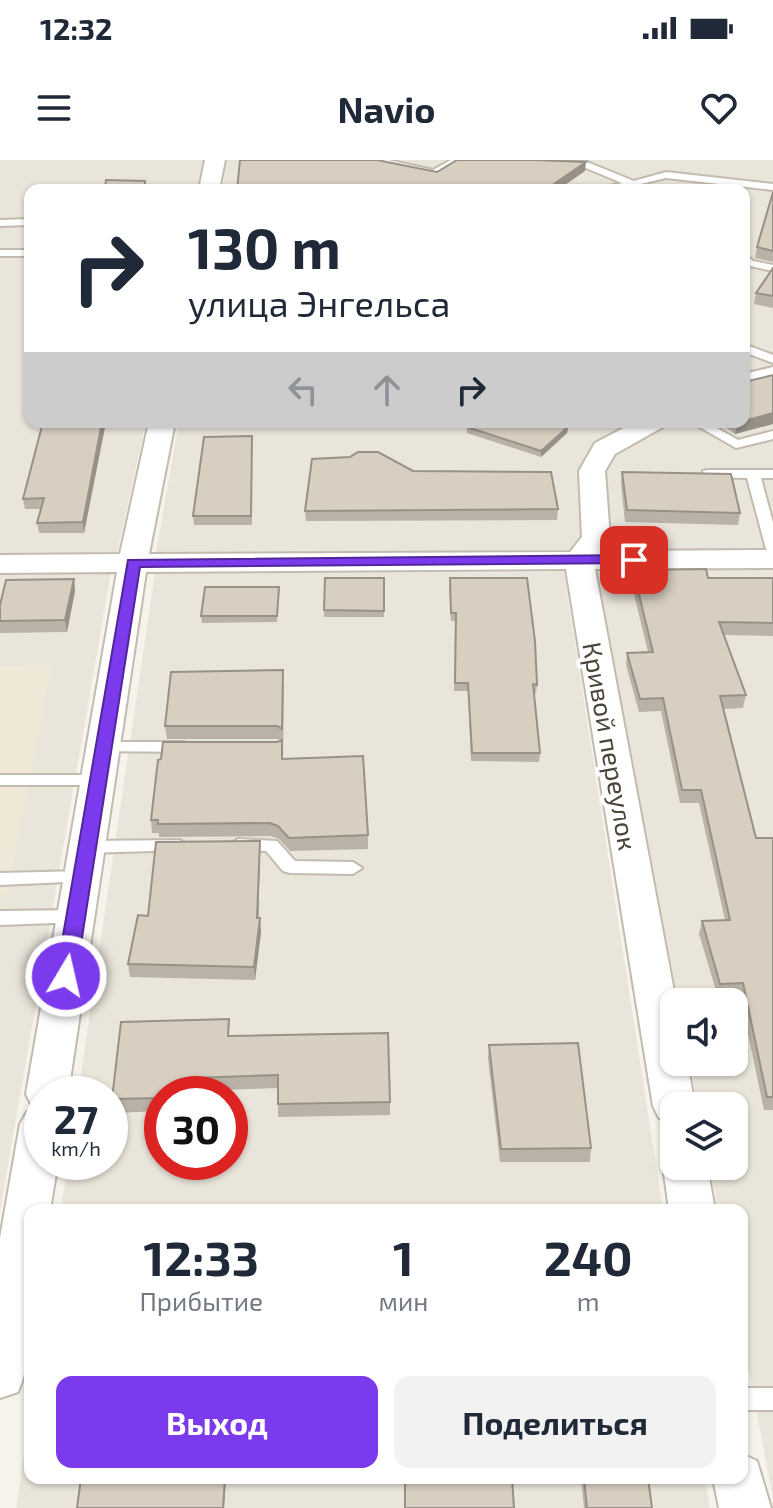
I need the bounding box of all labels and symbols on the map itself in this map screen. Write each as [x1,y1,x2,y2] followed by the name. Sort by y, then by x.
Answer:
[600,526,668,594] pin
[576,640,645,853] street label: Кривой переулок
[24,934,108,1018] position arrow
[144,1076,248,1180] speed limit sign: 30

